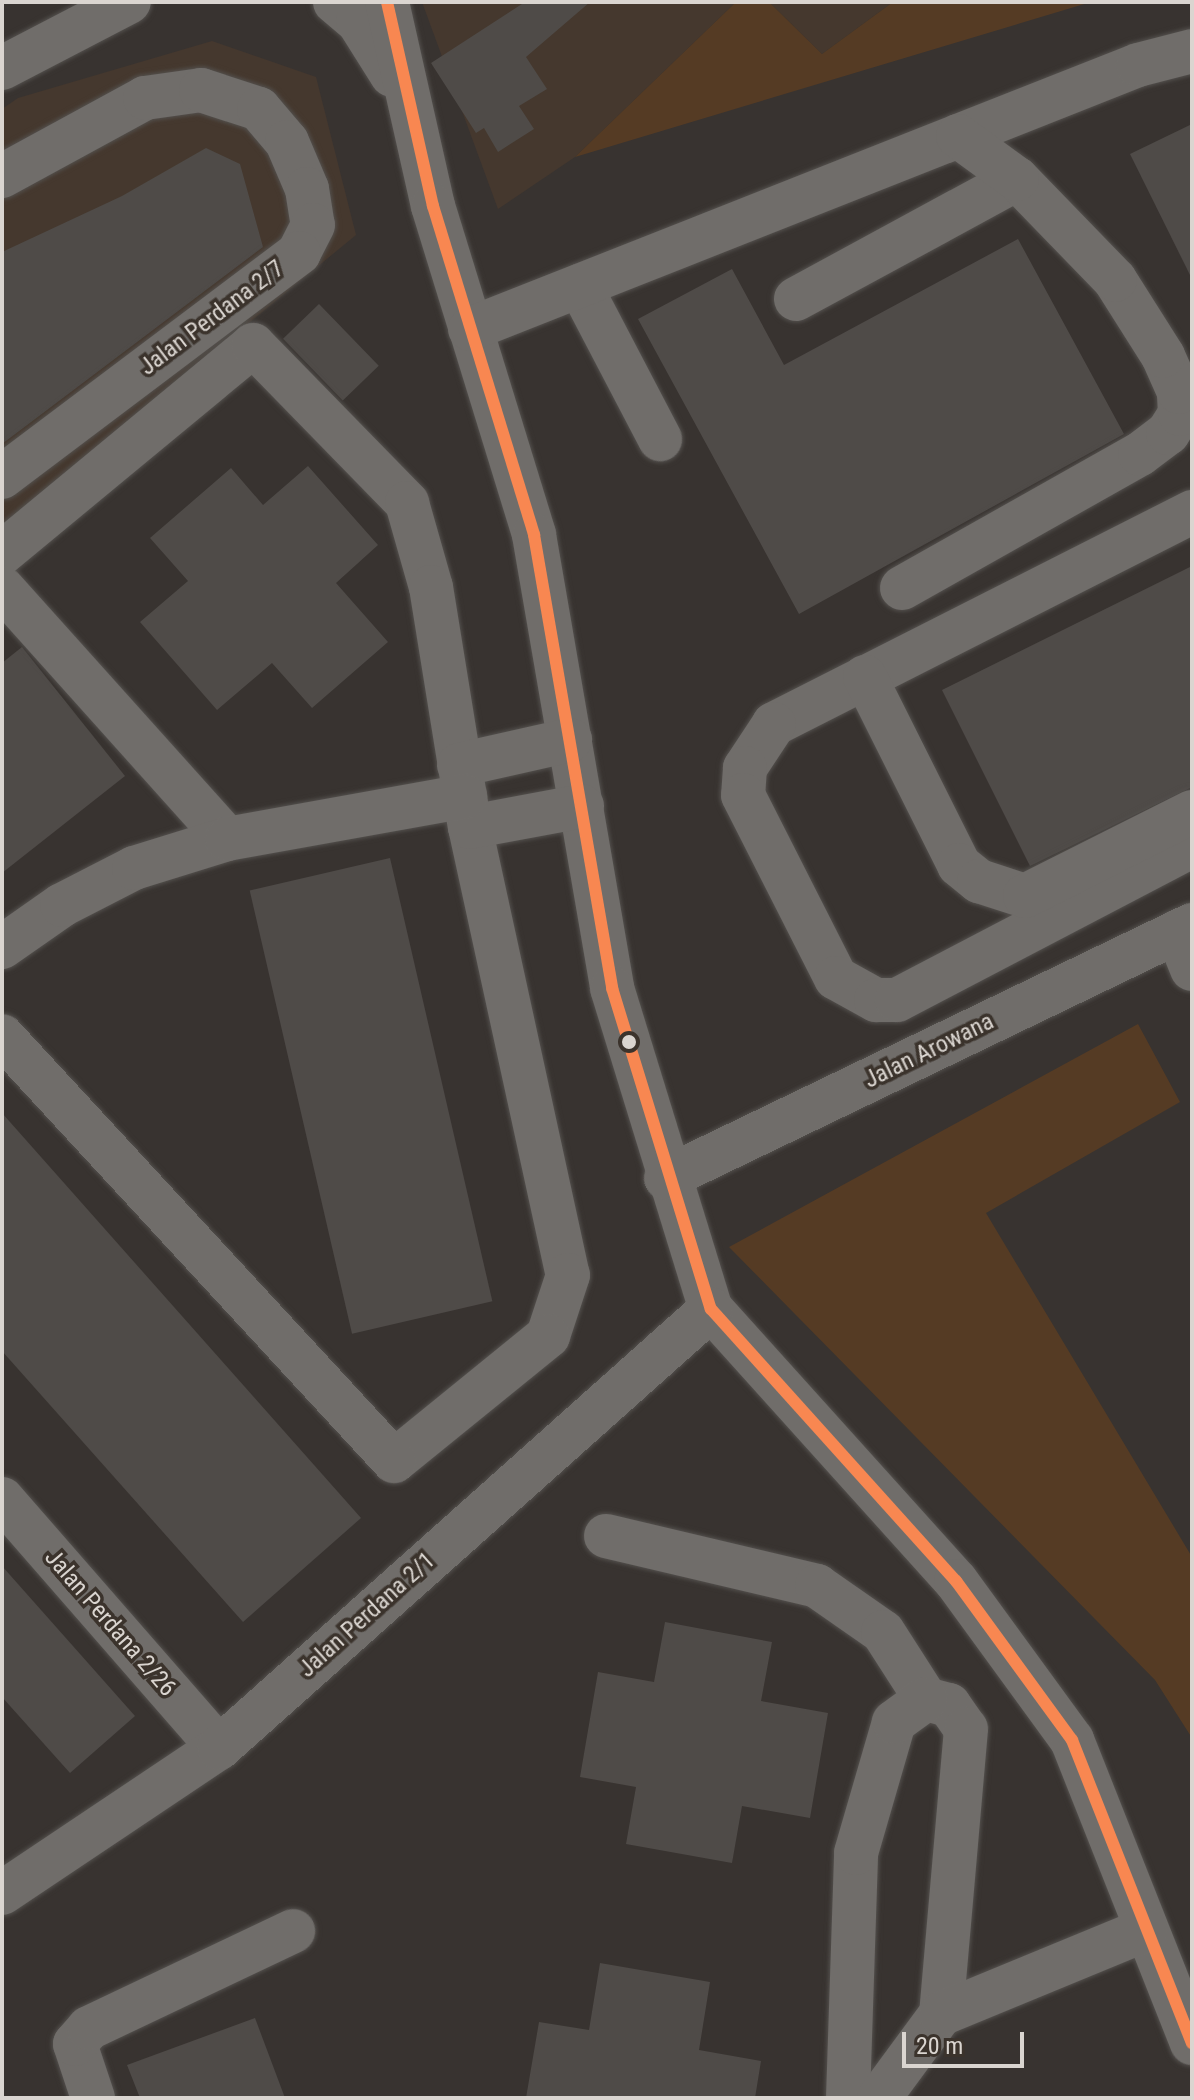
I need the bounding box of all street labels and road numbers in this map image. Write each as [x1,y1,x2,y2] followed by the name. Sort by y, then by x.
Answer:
[134,254,290,382] street label: Jalan Perdana 2/7
[860,1007,998,1095] street label: Jalan Arowana
[38,1544,182,1702] street label: Jalan Perdana 2/26
[293,1546,441,1684] street label: Jalan Perdana 2/1

